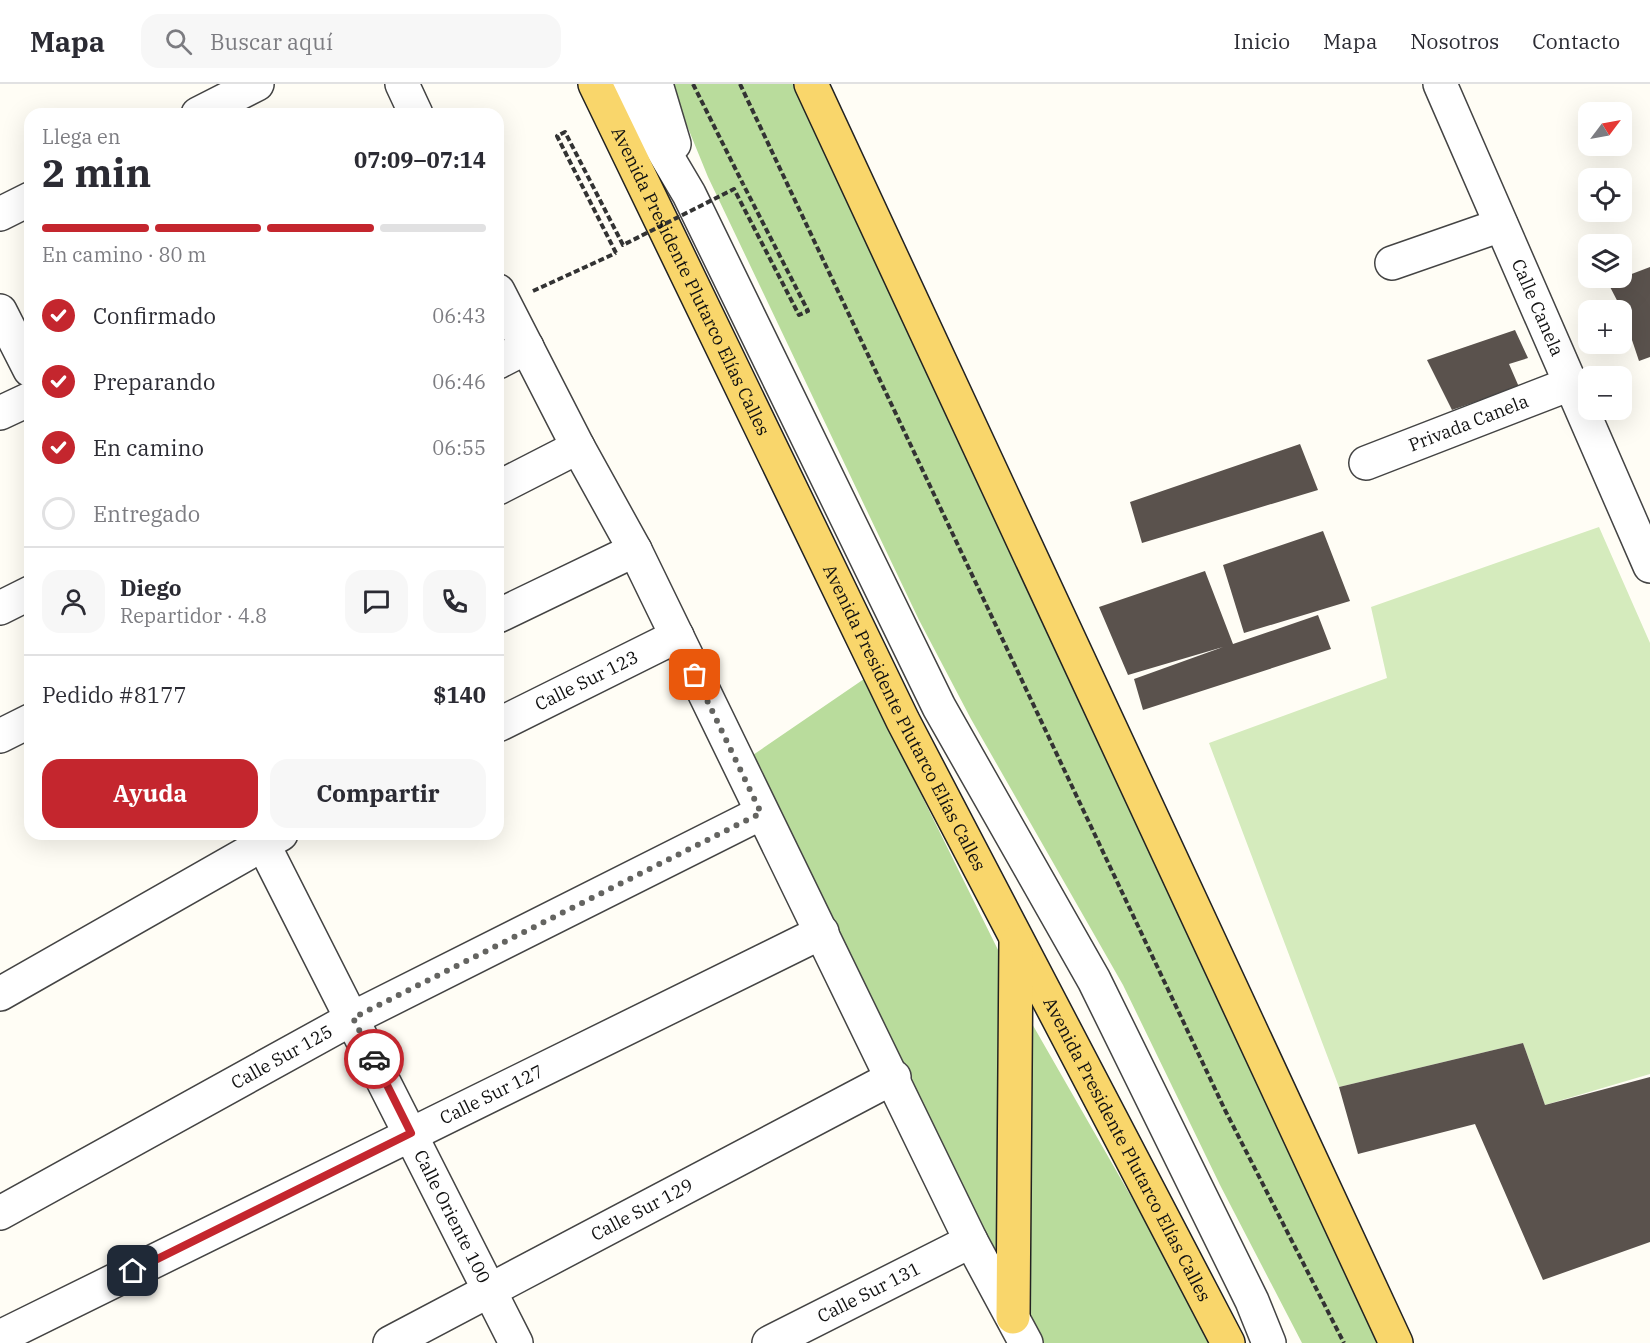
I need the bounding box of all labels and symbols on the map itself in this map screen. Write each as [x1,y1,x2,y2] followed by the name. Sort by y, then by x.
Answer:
[1578,102,1632,156] north arrow
[606,123,775,439] street label: Avenida Presidente Plutarco Elías Calles
[1507,255,1569,360] street label: Calle Canela
[1405,389,1532,456] street label: Privada Canela
[818,560,991,875] street label: Avenida Presidente Plutarco Elías Calles
[531,645,642,716] street label: Calle Sur 123
[669,649,720,700] pin
[1038,993,1216,1305] street label: Avenida Presidente Plutarco Elías Calles
[227,1020,336,1094] street label: Calle Sur 125
[344,1029,404,1089] courier
[436,1059,547,1129] street label: Calle Sur 127
[409,1146,496,1287] street label: Calle Oriente 100
[587,1173,697,1246] street label: Calle Sur 129
[107,1245,158,1296] pin
[813,1256,924,1328] street label: Calle Sur 131

